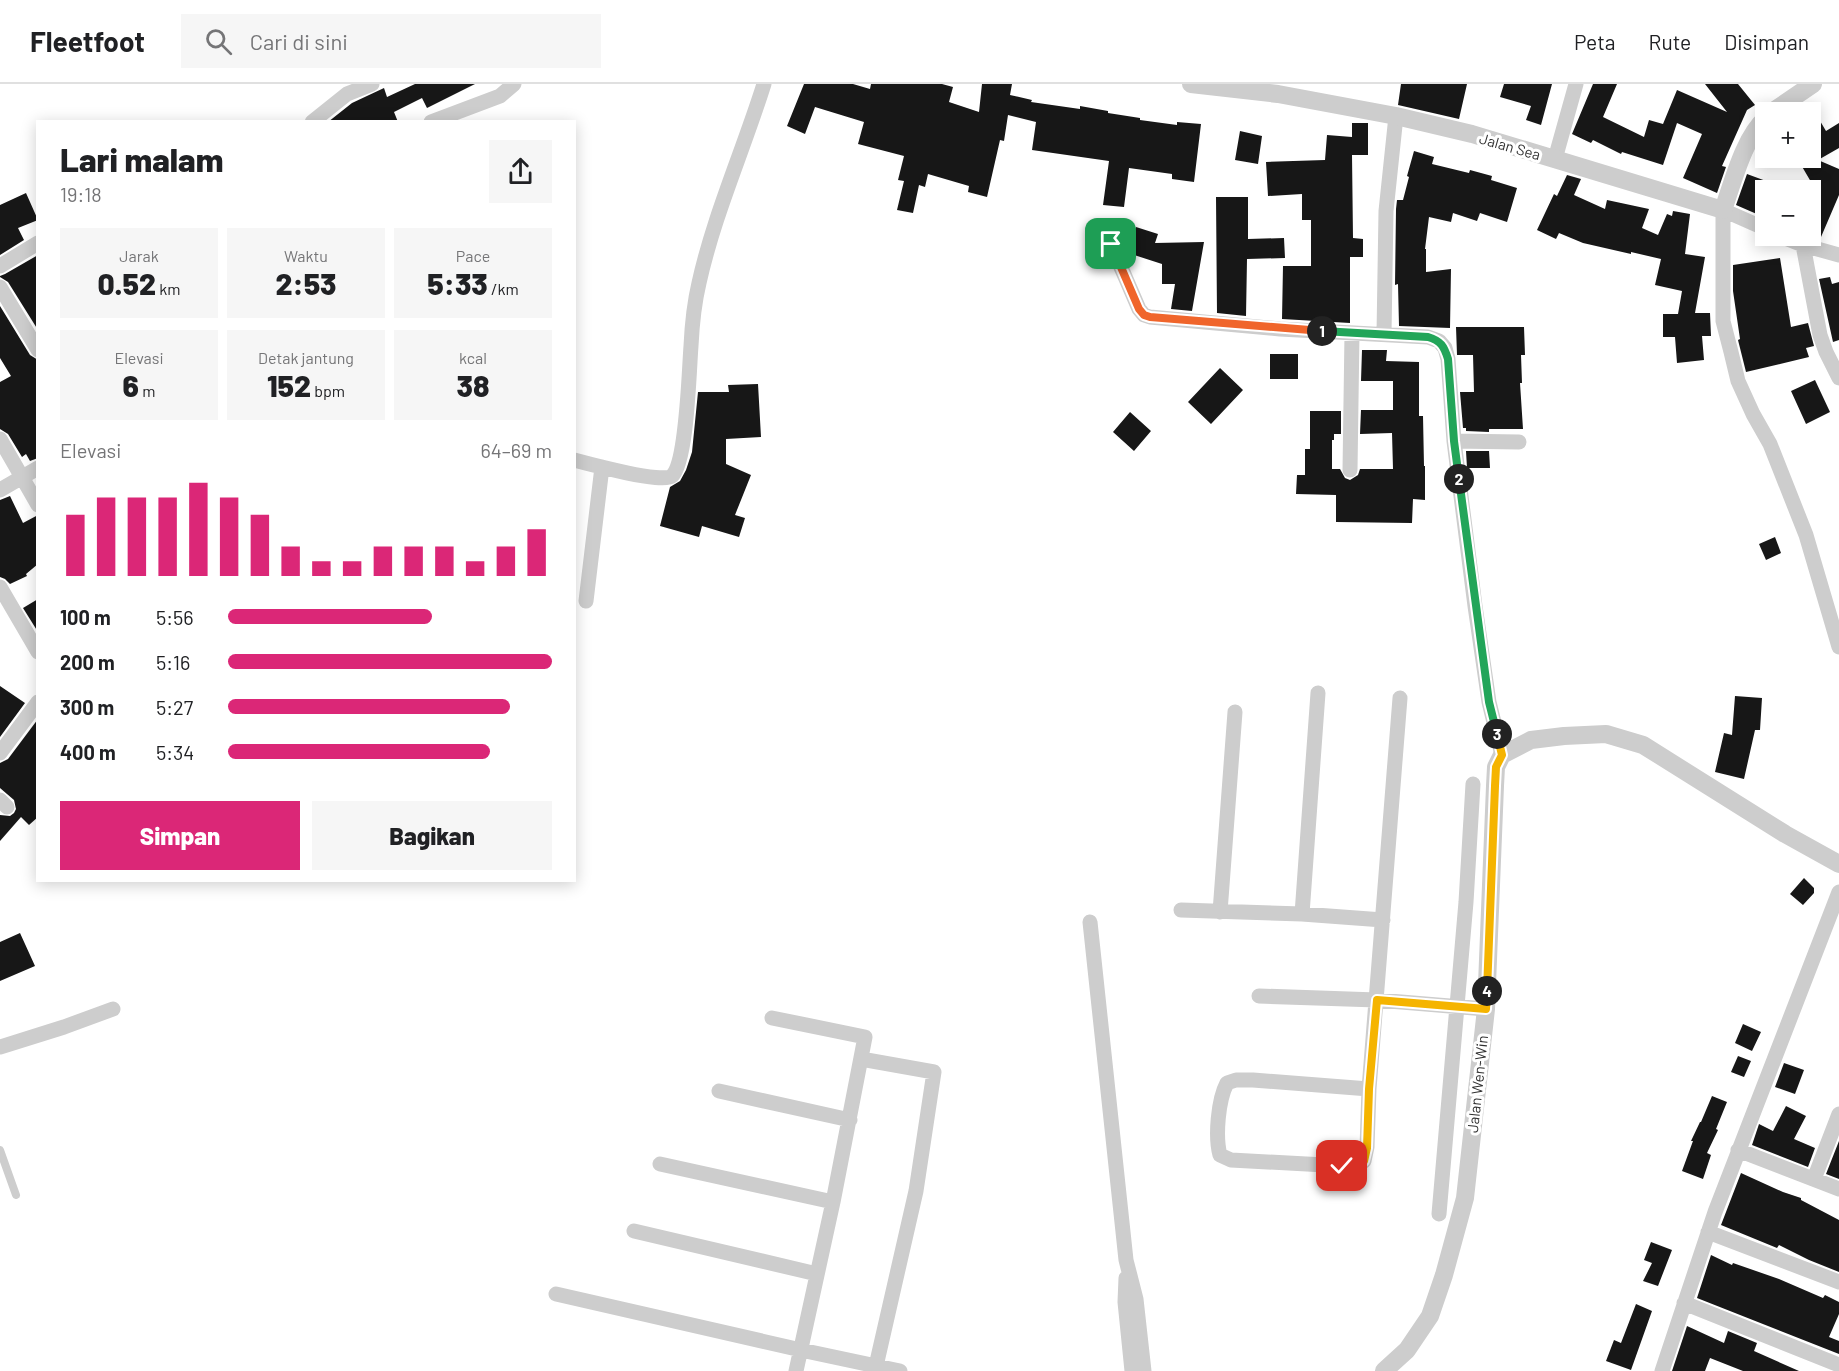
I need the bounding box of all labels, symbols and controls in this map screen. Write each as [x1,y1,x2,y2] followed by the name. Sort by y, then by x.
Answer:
[181,14,601,68] search box
[30,24,145,58] text: Fleetfoot
[202,25,235,58] icon: search
[250,28,348,54] text: Cari di sini
[1574,29,1616,54] text: Peta
[1649,29,1691,54] text: Rute
[1724,29,1809,54] text: Disimpan
[1755,102,1821,246] map controls
[1755,102,1821,168] button: +
[1477,129,1543,163] street label: Jalan Sea
[60,139,223,179] text: Lari malam
[489,140,552,203] button: share
[1755,180,1821,246] button: −
[60,182,102,206] text: 19:18
[1085,218,1136,269] pin
[1094,227,1127,260] icon: arrive
[119,246,159,265] text: Jarak
[284,246,328,265] text: Waktu
[456,246,490,265] text: Pace
[97,265,156,301] text: 0.52
[275,265,337,301] text: 2:53
[427,265,488,301] text: 5:33
[156,279,181,298] text: km
[488,279,519,298] text: /km
[1307,316,1337,346] pin: 1
[1319,321,1325,340] text: 1
[114,348,164,367] text: Elevasi
[258,348,354,367] text: Detak jantung
[459,348,487,367] text: kcal
[123,367,139,403] text: 6
[267,367,311,403] text: 152
[457,367,489,403] text: 38
[139,381,155,400] text: m
[311,381,345,400] text: bpm
[60,438,121,462] text: Elevasi
[480,438,552,462] text: 64–69 m
[1444,464,1474,494] pin: 2
[1455,469,1463,488] text: 2
[60,605,111,629] text: 100 m
[156,605,194,629] text: 5:56
[60,650,115,674] text: 200 m
[156,650,190,674] text: 5:16
[60,695,114,719] text: 300 m
[156,695,193,719] text: 5:27
[1482,719,1512,749] pin: 3
[1493,724,1501,743] text: 3
[60,740,116,764] text: 400 m
[156,740,194,764] text: 5:34
[60,801,300,870] button: Simpan
[312,801,552,870] button: Bagikan
[1472,976,1502,1006] pin: 4
[1482,981,1492,1000] text: 4
[1463,1034,1491,1134] street label: Jalan Wen-Win
[1316,1140,1367,1191] pin
[1325,1149,1358,1182] icon: check

